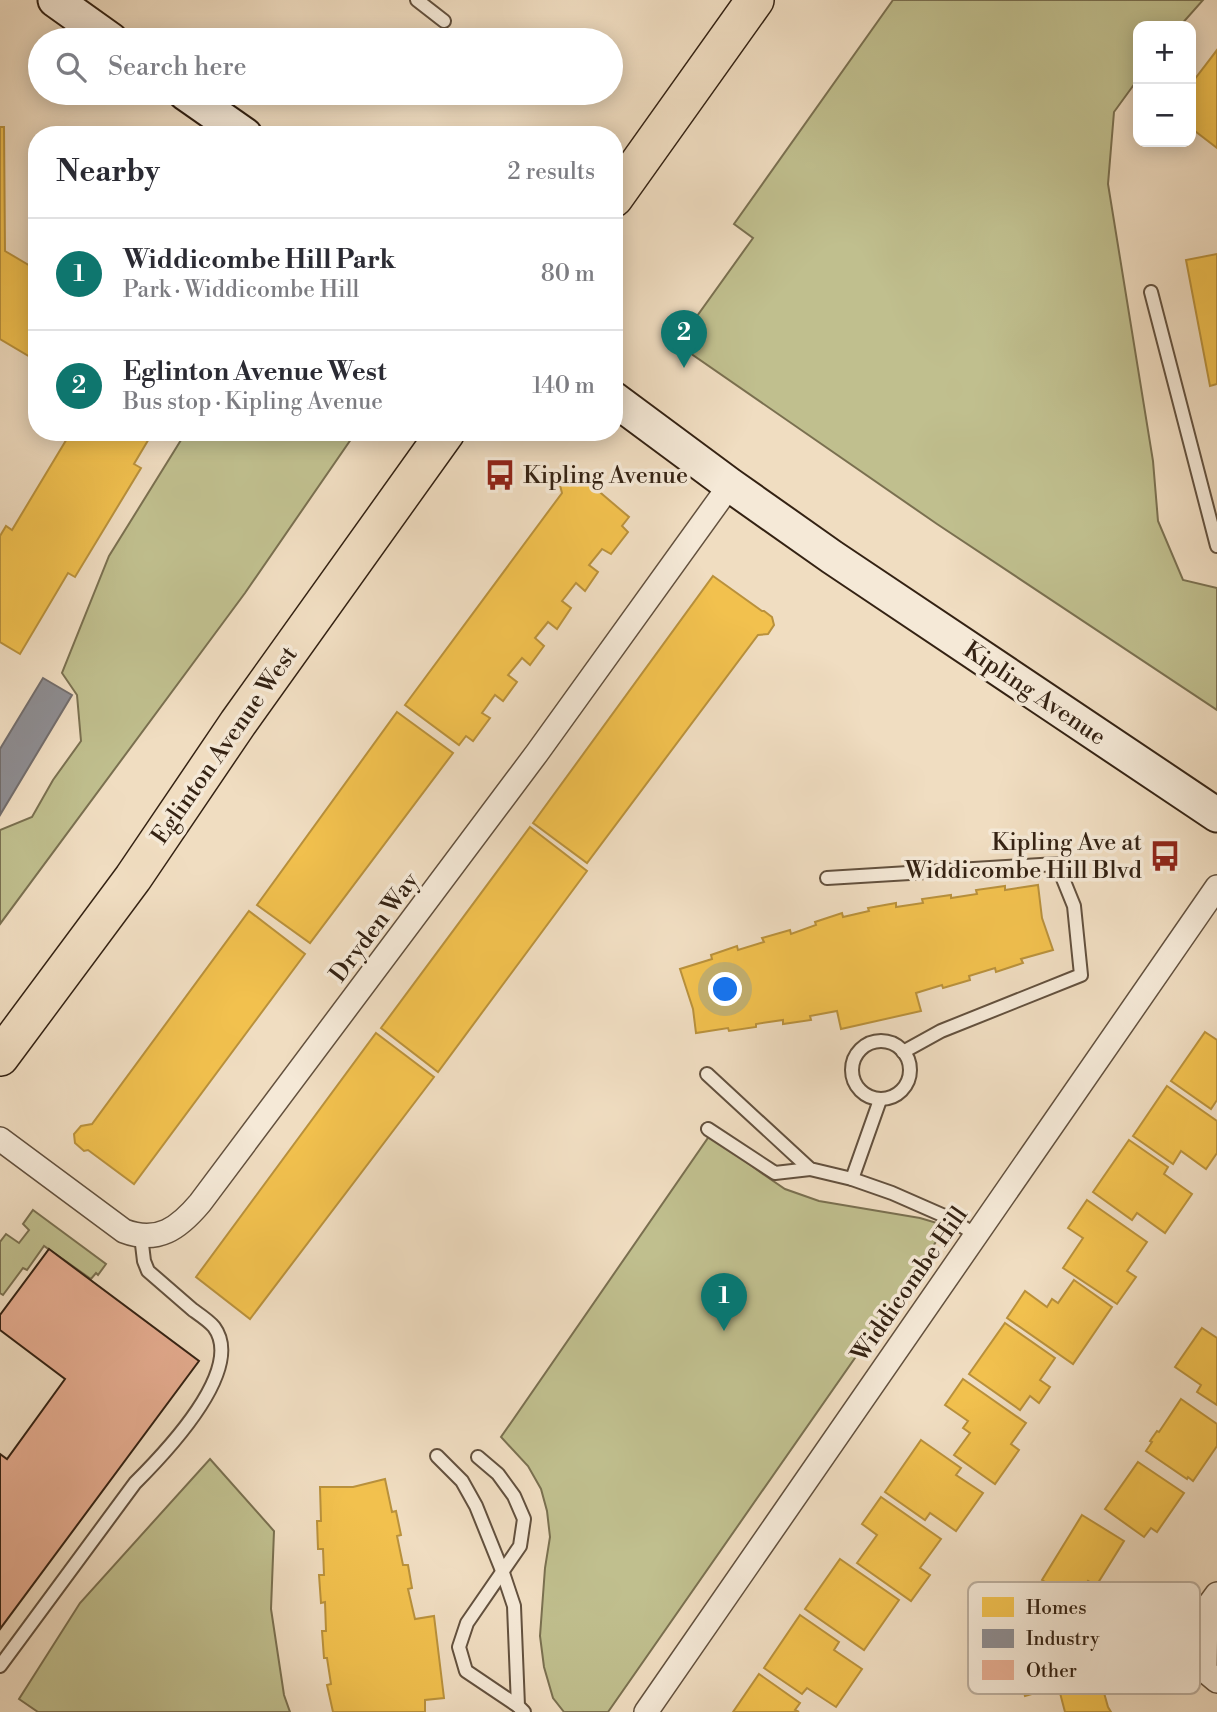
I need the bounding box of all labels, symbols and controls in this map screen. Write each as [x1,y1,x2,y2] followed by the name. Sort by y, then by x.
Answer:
[1133,21,1196,147] map controls
[1133,21,1196,84] button: +
[28,28,623,105] search box
[52,48,90,86] icon: search
[108,51,247,83] text: Search here
[1133,84,1196,147] button: −
[56,153,160,191] text: Nearby
[508,158,595,186] text: 2 results
[123,244,396,276] text: Widdicombe Hill Park
[73,260,85,288] text: 1
[541,260,595,288] text: 80 m
[123,276,359,304] text: Park · Widdicombe Hill
[661,310,707,368] pin: 2
[123,356,386,388] text: Eglinton Avenue West
[72,372,86,400] text: 2
[532,372,595,400] text: 140 m
[123,388,383,416] text: Bus stop · Kipling Avenue
[483,458,517,492] bus stop icon: Kipling Avenue
[523,461,688,491] place label: Kipling Avenue
[958,635,1111,752] street label: Kipling Avenue
[145,640,305,850] street label: Eglinton Avenue West
[904,828,1143,886] place label: Kipling Ave at Widdicombe Hill Blvd
[1148,839,1182,873] bus stop icon: Kipling Ave at Widdicombe Hill Blvd
[324,866,426,989] street label: Dryden Way
[708,972,742,1006] your location
[845,1201,975,1369] street label: Widdicombe Hill
[701,1273,747,1331] pin: 1
[968,1582,1200,1694] legend
[1026,1596,1086,1620] text: Homes
[1026,1627,1100,1651] text: Industry
[1026,1659,1077,1683] text: Other

